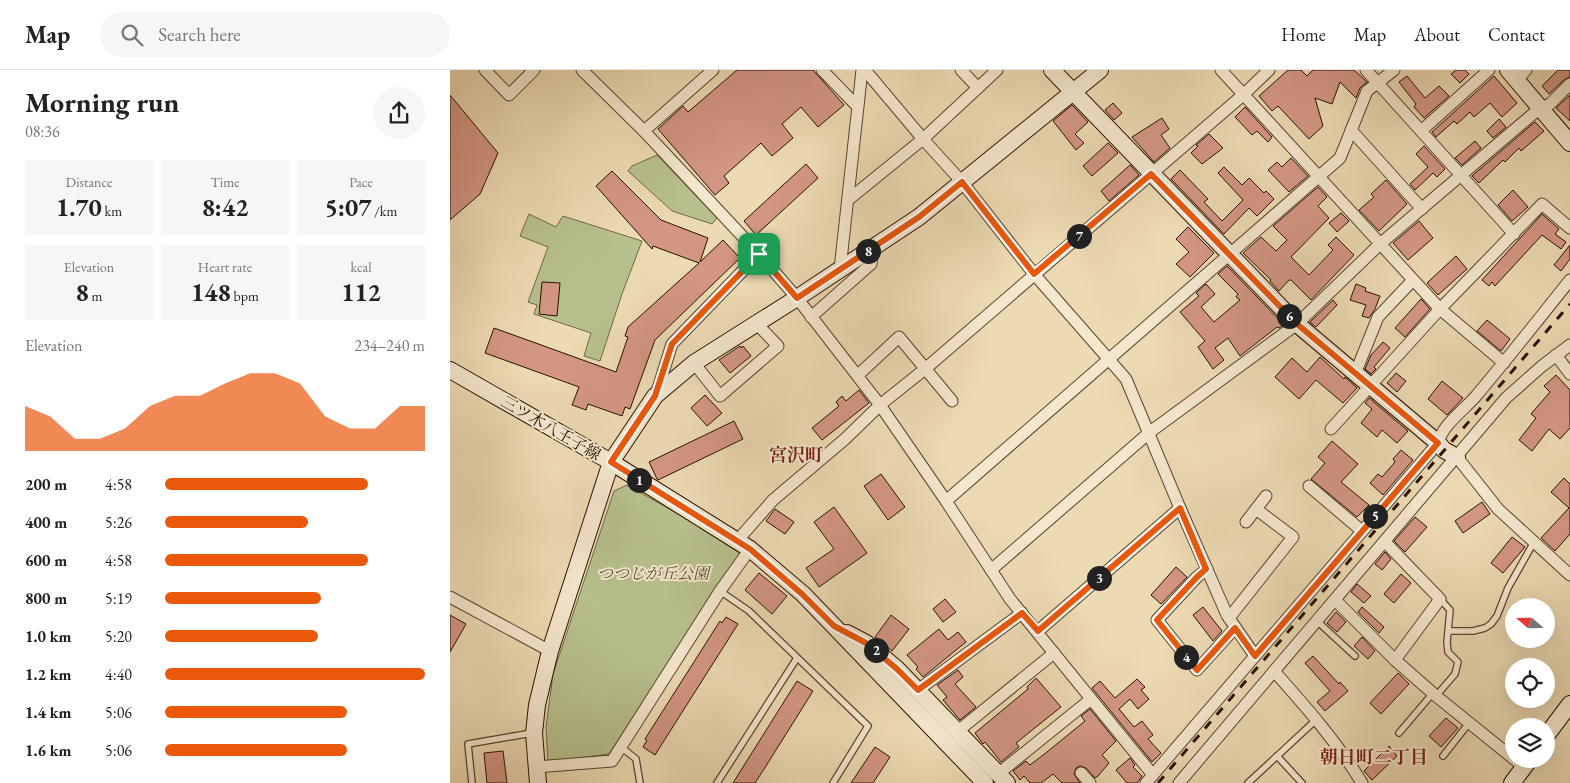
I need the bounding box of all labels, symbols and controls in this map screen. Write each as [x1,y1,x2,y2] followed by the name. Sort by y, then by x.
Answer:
[100,12,450,57] search box
[25,19,70,50] text: Map
[118,21,146,49] icon: search
[158,22,241,47] text: Search here
[1281,23,1326,46] text: Home
[1354,23,1386,46] text: Map
[1414,23,1460,46] text: About
[1488,23,1545,46] text: Contact
[25,84,179,120] text: Morning run
[373,87,425,139] button: share
[25,121,60,142] text: 08:36
[66,173,112,191] text: Distance
[210,173,240,191] text: Time
[349,173,373,191] text: Pace
[56,191,102,223] text: 1.70
[202,191,248,223] text: 8:42
[325,191,371,223] text: 5:07
[102,202,122,220] text: km
[371,202,397,220] text: /km
[1066,224,1092,248] pin: 7
[1076,227,1083,245] text: 7
[738,233,780,275] pin
[856,238,880,264] pin: 8
[745,240,773,268] icon: arrive
[865,242,872,260] text: 8
[64,258,114,276] text: Elevation
[198,258,252,276] text: Heart rate
[351,258,372,276] text: kcal
[76,276,89,308] text: 8
[191,276,231,308] text: 148
[341,276,381,308] text: 112
[89,287,102,305] text: m
[231,287,259,305] text: bpm
[1276,304,1302,328] pin: 6
[1286,307,1293,325] text: 6
[25,335,83,356] text: Elevation
[354,335,425,356] text: 234–240 m
[497,391,605,465] street label: 三ツ木八王子線
[769,443,823,466] district label: 宮沢町
[626,468,652,492] pin: 1
[636,471,643,489] text: 1
[25,474,67,495] text: 200 m
[105,474,132,495] text: 4:58
[1362,504,1388,528] pin: 5
[1372,507,1379,525] text: 5
[25,512,67,533] text: 400 m
[105,512,132,533] text: 5:26
[25,550,67,571] text: 600 m
[105,550,132,571] text: 4:58
[597,563,712,584] park label: つつじが丘公園
[1086,566,1112,590] pin: 3
[1096,569,1103,587] text: 3
[25,588,67,609] text: 800 m
[105,588,132,609] text: 5:19
[1505,598,1555,648] north arrow
[1505,598,1555,768] map controls
[25,626,71,647] text: 1.0 km
[105,626,132,647] text: 5:20
[864,638,888,662] pin: 2
[873,641,880,659] text: 2
[1174,644,1198,670] pin: 4
[1183,648,1190,666] text: 4
[1505,658,1555,708] button: locate
[25,664,71,685] text: 1.2 km
[105,664,132,685] text: 4:40
[25,702,71,723] text: 1.4 km
[105,702,132,723] text: 5:06
[1505,718,1555,768] button: layers
[25,740,71,761] text: 1.6 km
[105,740,132,761] text: 5:06
[1320,745,1428,768] district label: 朝日町二丁目

